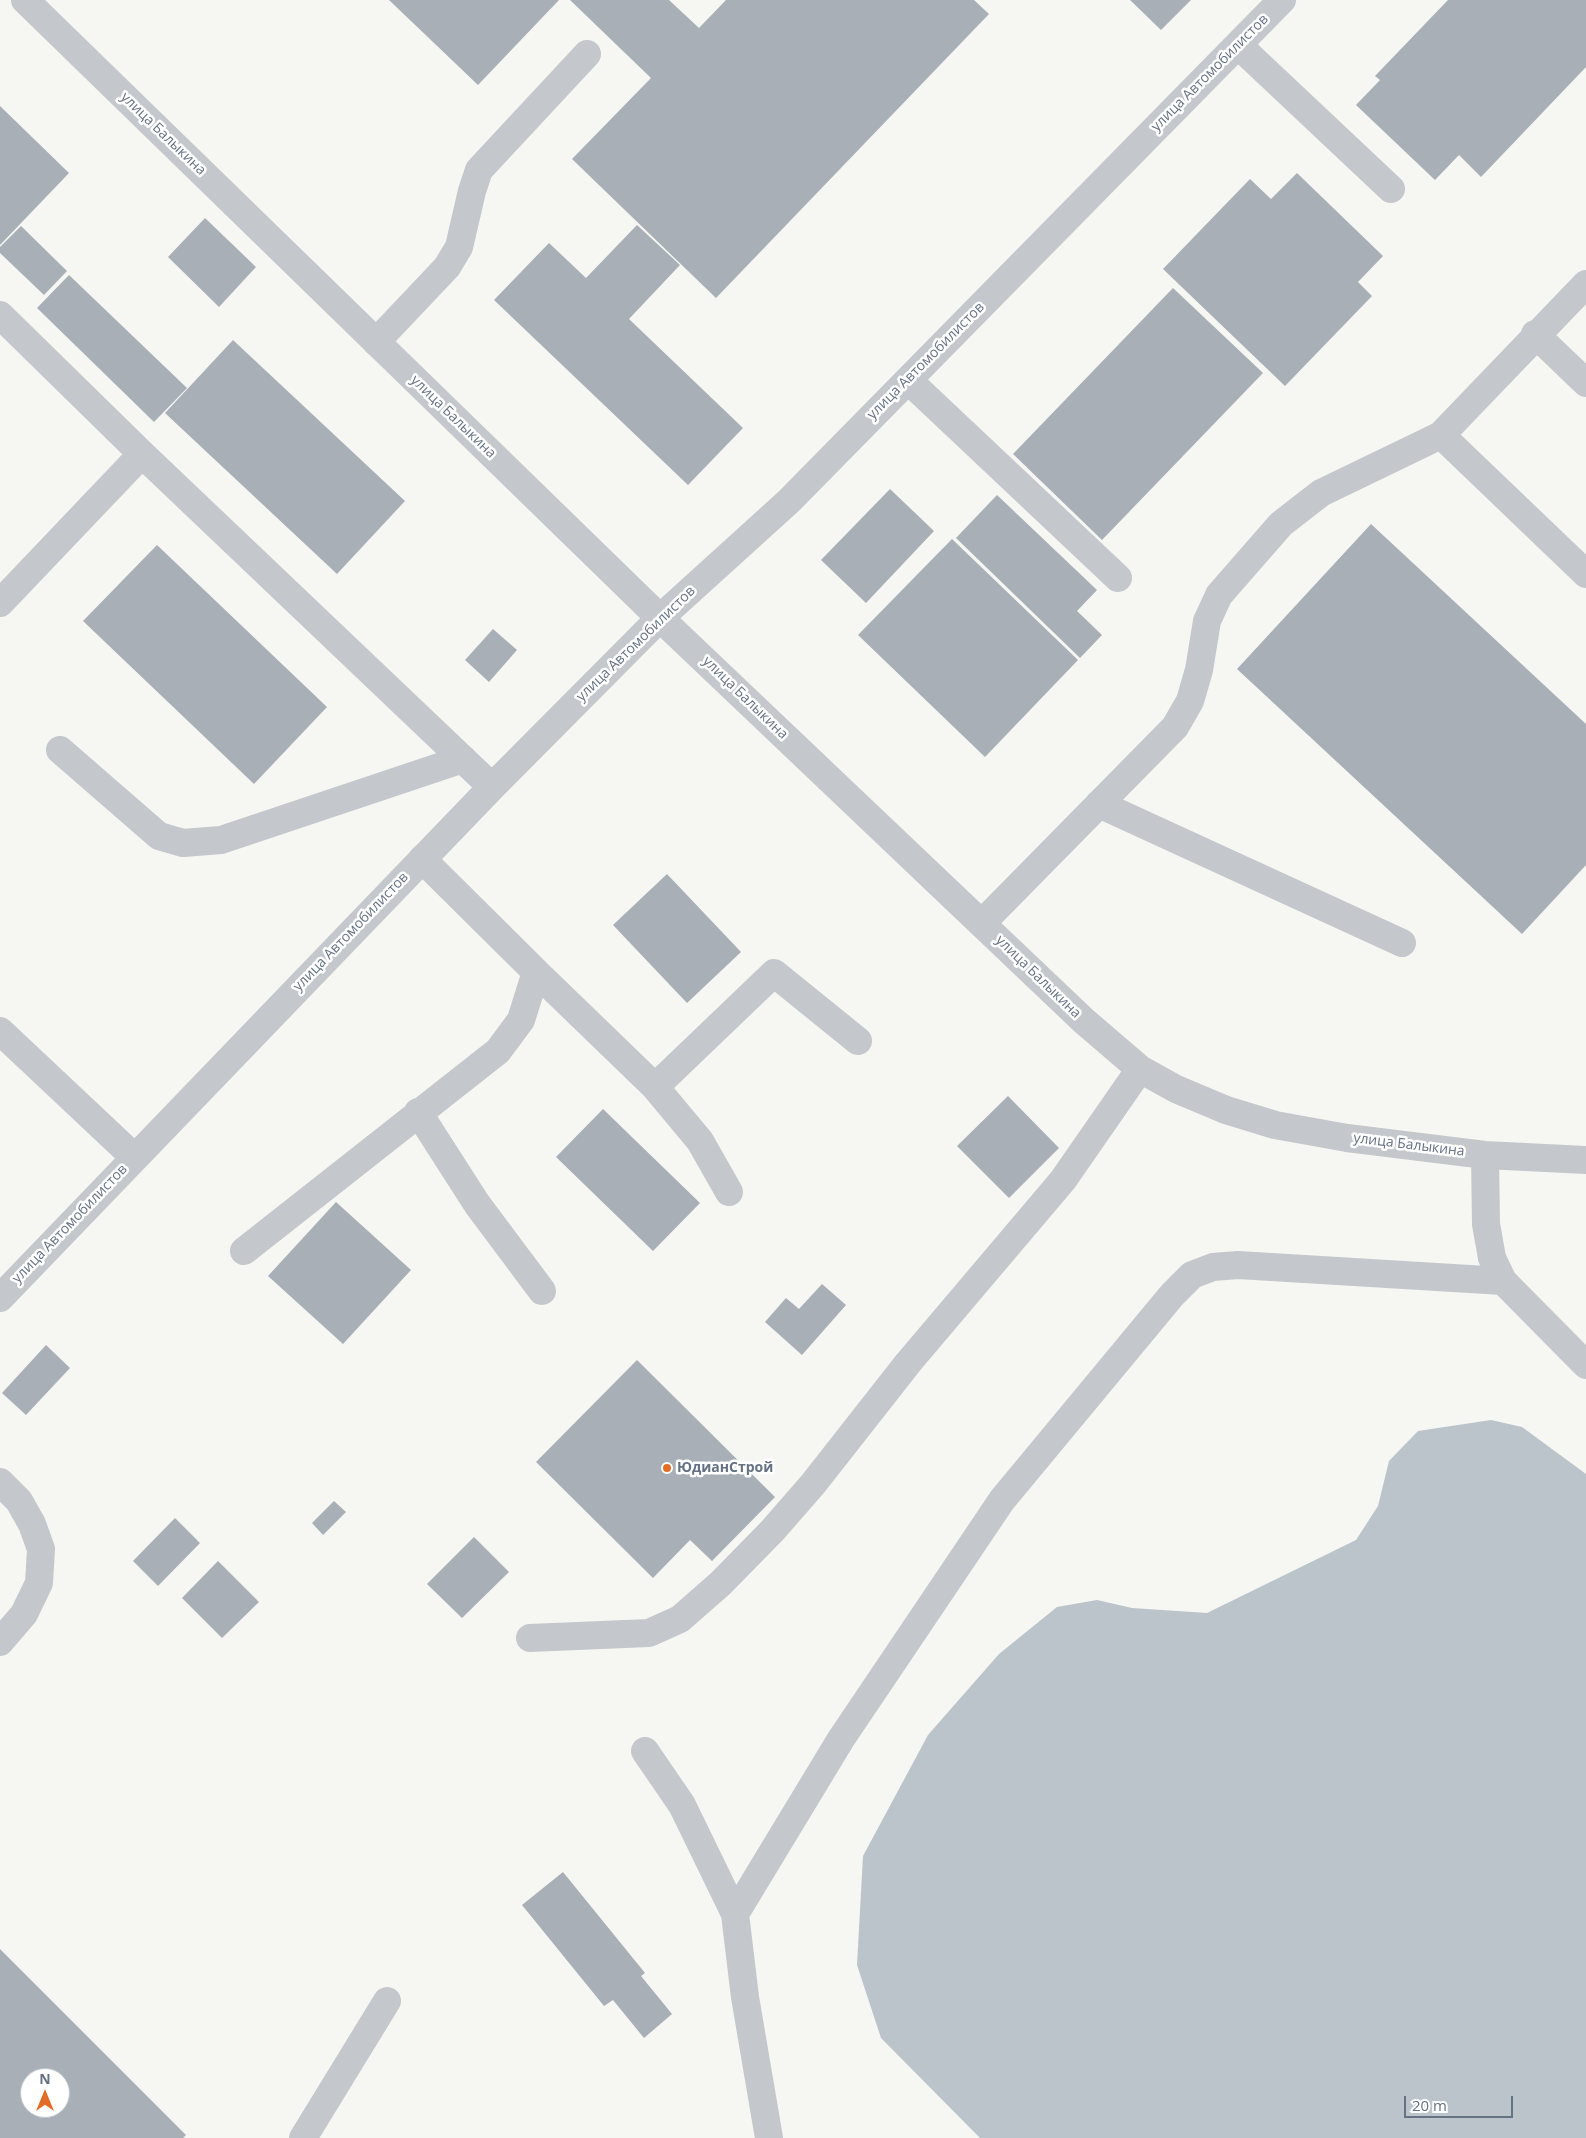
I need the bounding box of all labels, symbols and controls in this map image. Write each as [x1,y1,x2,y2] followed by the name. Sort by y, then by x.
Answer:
[1148,11,1272,135] street label: улица Автомобилистов
[117,89,209,179] street label: улица Балыкина
[864,299,988,423] street label: улица Автомобилистов
[407,372,499,462] street label: улица Балыкина
[573,583,699,705] street label: улица Автомобилистов
[699,653,791,743] street label: улица Балыкина
[290,869,412,995] street label: улица Автомобилистов
[992,932,1084,1022] street label: улица Балыкина
[1352,1130,1466,1160] street label: улица Балыкина
[9,1161,131,1287] street label: улица Автомобилистов
[677,1460,773,1476] place label: ЮдианСтрой
[661,1462,673,1474] marker: ЮдианСтрой
[20,2068,70,2118] north arrow
[39,2069,51,2088] text: N
[1406,2086,1515,2118] scale bar
[1412,2095,1447,2115] text: 20 m

